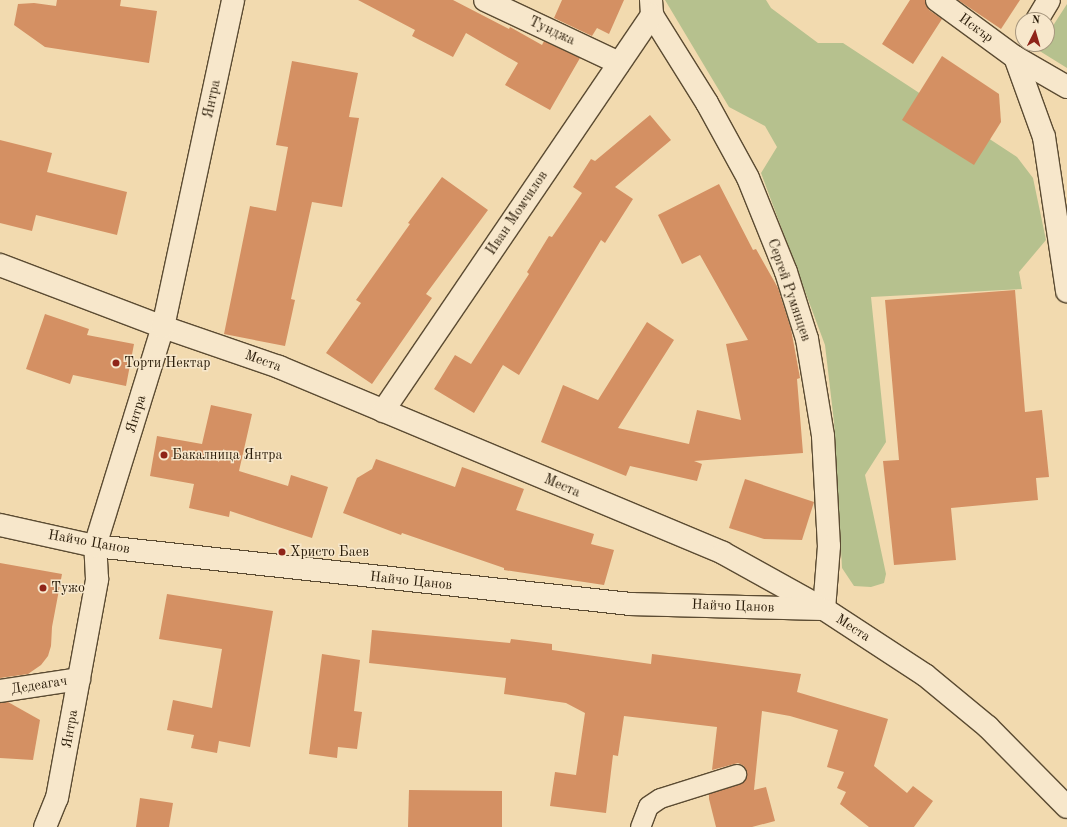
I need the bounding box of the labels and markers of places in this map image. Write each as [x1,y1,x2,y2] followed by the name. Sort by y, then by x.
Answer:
[124,355,211,371] place label: Торти Нектар
[111,358,121,368] marker: Торти Нектар
[172,447,282,463] place label: Бакалница Янтра
[159,450,169,460] marker: Бакалница Янтра
[290,544,369,560] place label: Христо Баев
[277,547,287,557] marker: Христо Баев
[51,580,85,596] place label: Тужо
[38,583,48,593] marker: Тужо

